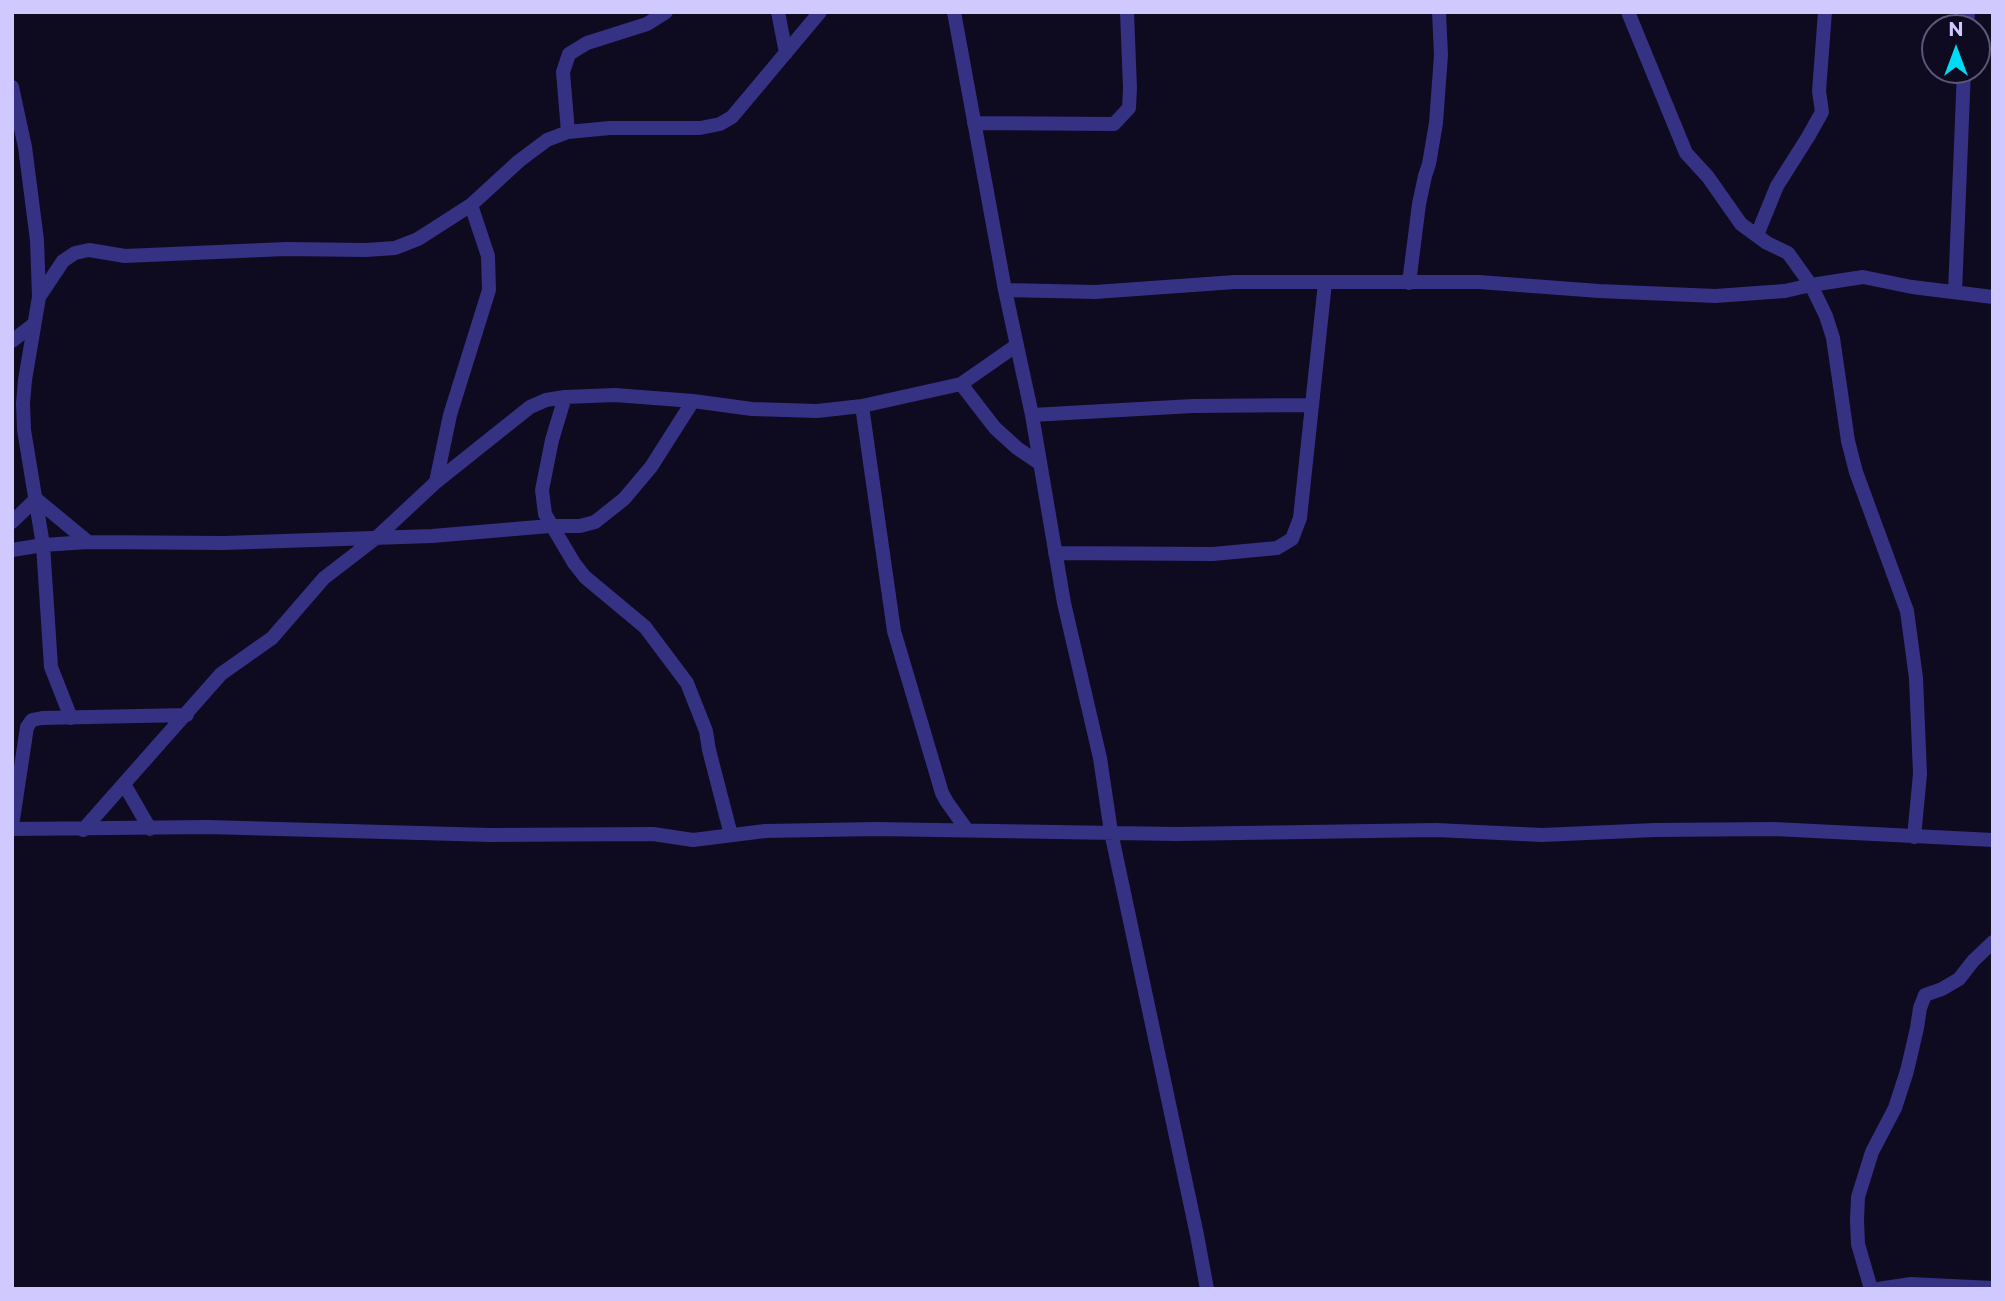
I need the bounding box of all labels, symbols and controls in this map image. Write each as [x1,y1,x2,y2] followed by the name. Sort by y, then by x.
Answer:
[1921,14,1991,84] north arrow
[1948,18,1964,41] text: N

